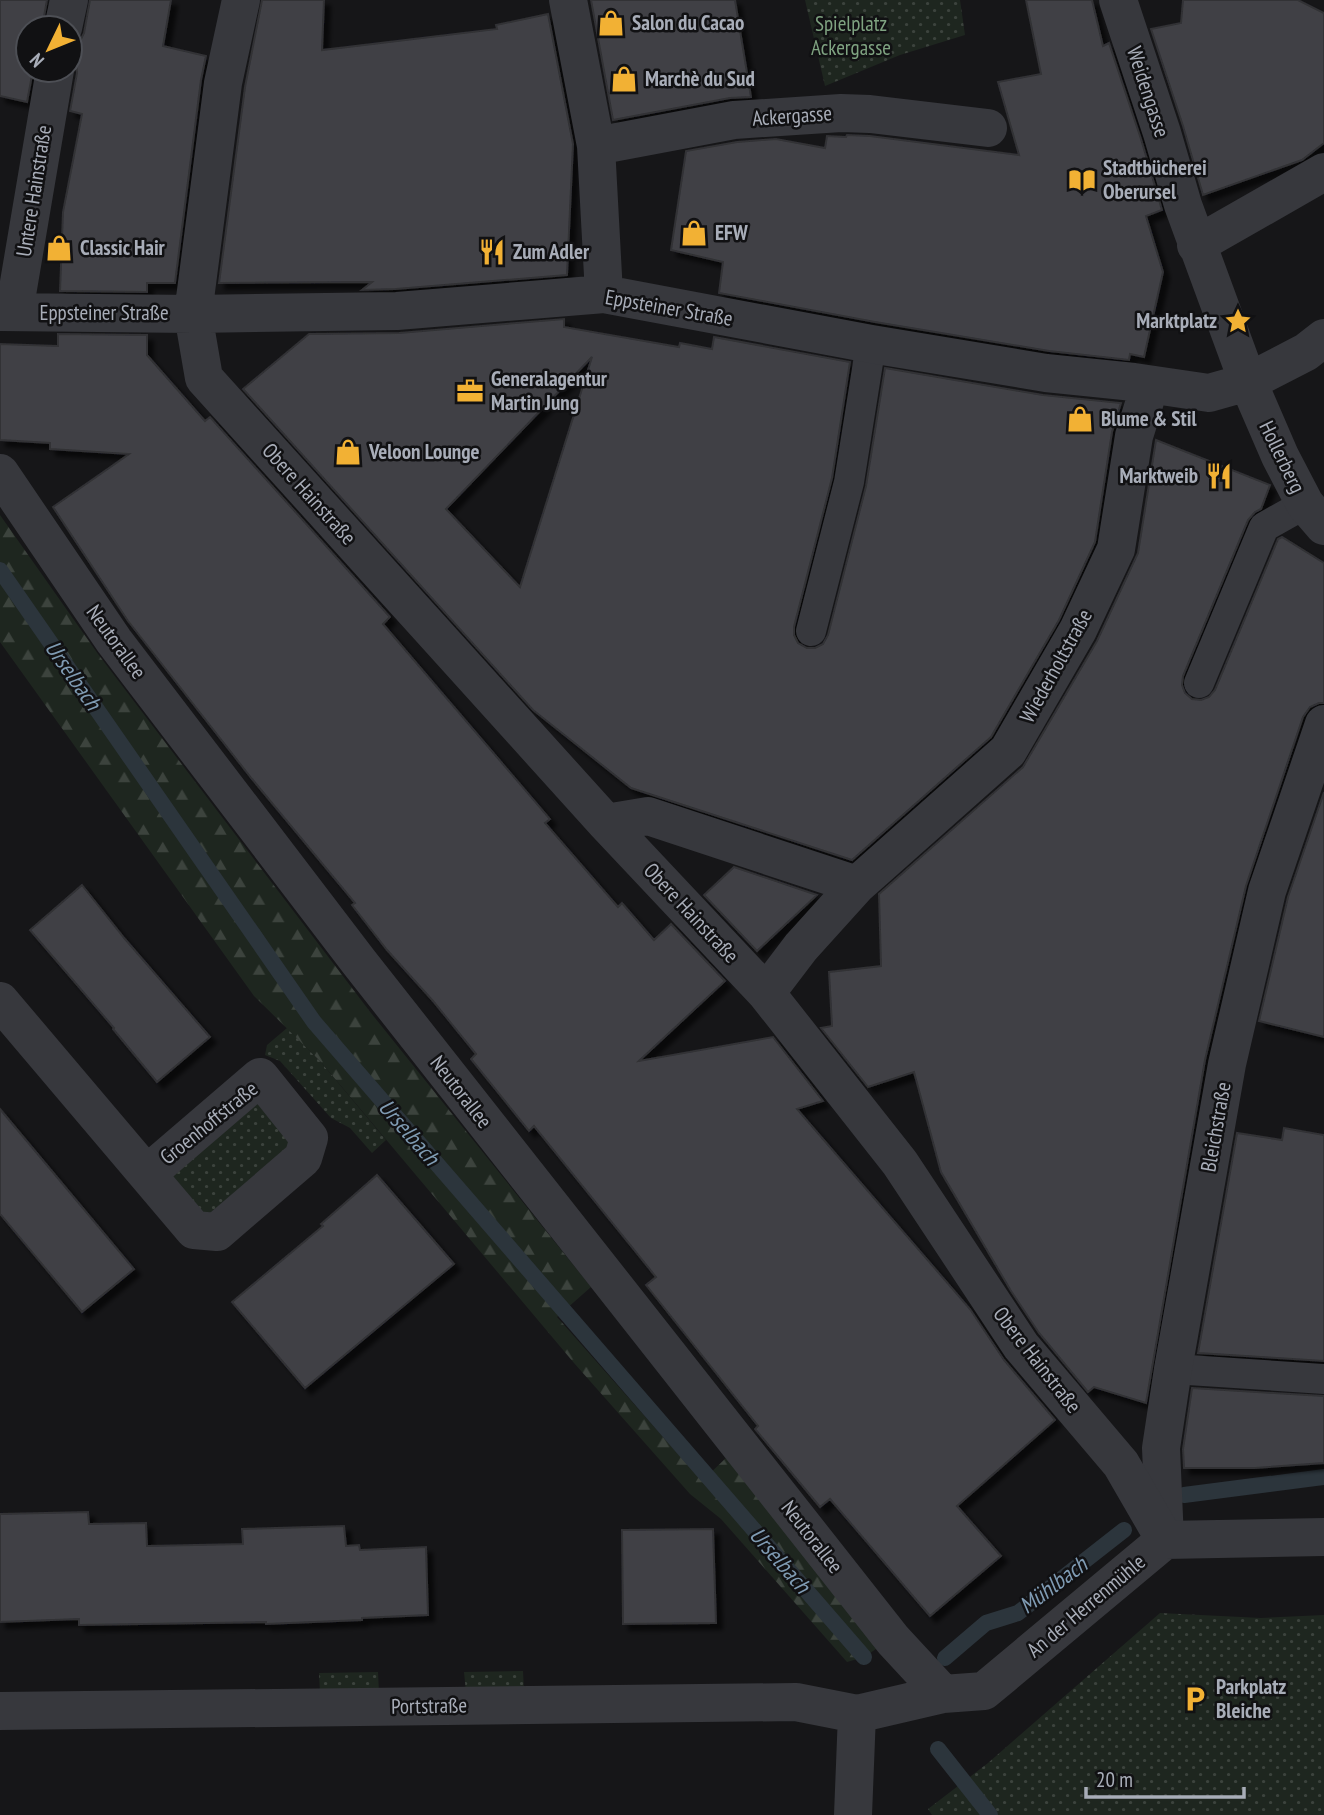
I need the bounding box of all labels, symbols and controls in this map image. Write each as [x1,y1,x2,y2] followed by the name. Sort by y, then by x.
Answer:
[596,8,626,38] shop icon: Salon du Cacao
[632,9,744,36] place label: Salon du Cacao
[811,10,891,61] park label: Spielplatz Ackergasse
[14,14,84,84] north arrow
[1121,43,1176,141] street label: Weidengasse
[24,49,49,73] text: N
[609,64,639,94] shop icon: Marchè du Sud
[645,65,755,92] place label: Marchè du Sud
[751,99,833,132] street label: Ackergasse
[10,123,57,259] street label: Untere Hainstraße
[1103,154,1207,205] place label: Stadtbücherei Oberursel
[1067,165,1097,195] library icon: Stadtbücherei Oberursel
[679,218,709,248] shop icon: EFW
[715,219,749,246] place label: EFW
[44,233,74,263] shop icon: Classic Hair
[80,234,166,261] place label: Classic Hair
[477,237,507,267] restaurant icon: Zum Adler
[513,238,590,265] place label: Zum Adler
[603,283,735,332] street label: Eppsteiner Straße
[39,299,169,326] street label: Eppsteiner Straße
[1223,306,1253,336] place icon: Marktplatz
[1136,307,1217,334] place label: Marktplatz
[491,365,608,416] place label: Generalagentur Martin Jung
[455,376,485,406] office icon: Generalagentur Martin Jung
[1065,404,1095,434] shop icon: Blume & Stil
[1101,405,1197,432] place label: Blume & Stil
[1253,416,1311,497] street label: Hollerberg
[257,437,362,550] street label: Obere Hainstraße
[333,437,363,467] shop icon: Veloon Lounge
[368,438,480,465] place label: Veloon Lounge
[1204,461,1234,491] restaurant icon: Marktweib
[1119,462,1198,489] place label: Marktweib
[81,599,152,684] street label: Neutorallee
[1013,604,1098,727] street label: Wiederholtstraße
[39,634,109,717] water label: Urselbach
[638,857,745,969] street label: Obere Hainstraße
[425,1050,498,1133] street label: Neutorallee
[154,1075,263,1170] street label: Groenhoffstraße
[1194,1080,1237,1174] street label: Bleichstraße
[373,1093,447,1172] water label: Urselbach
[987,1301,1087,1418] street label: Obere Hainstraße
[776,1495,849,1578] street label: Neutorallee
[744,1521,818,1600] water label: Urselbach
[1021,1548,1150,1663] street label: An der Herrenmühle
[1013,1549,1094,1620] water label: Mühlbach
[1216,1673,1286,1724] place label: Parkplatz Bleiche
[1180,1684,1210,1714] parking icon: Parkplatz Bleiche
[391,1691,467,1720] street label: Portstraße
[1086,1756,1244,1800] scale bar
[1096,1766,1133,1793] text: 20 m

